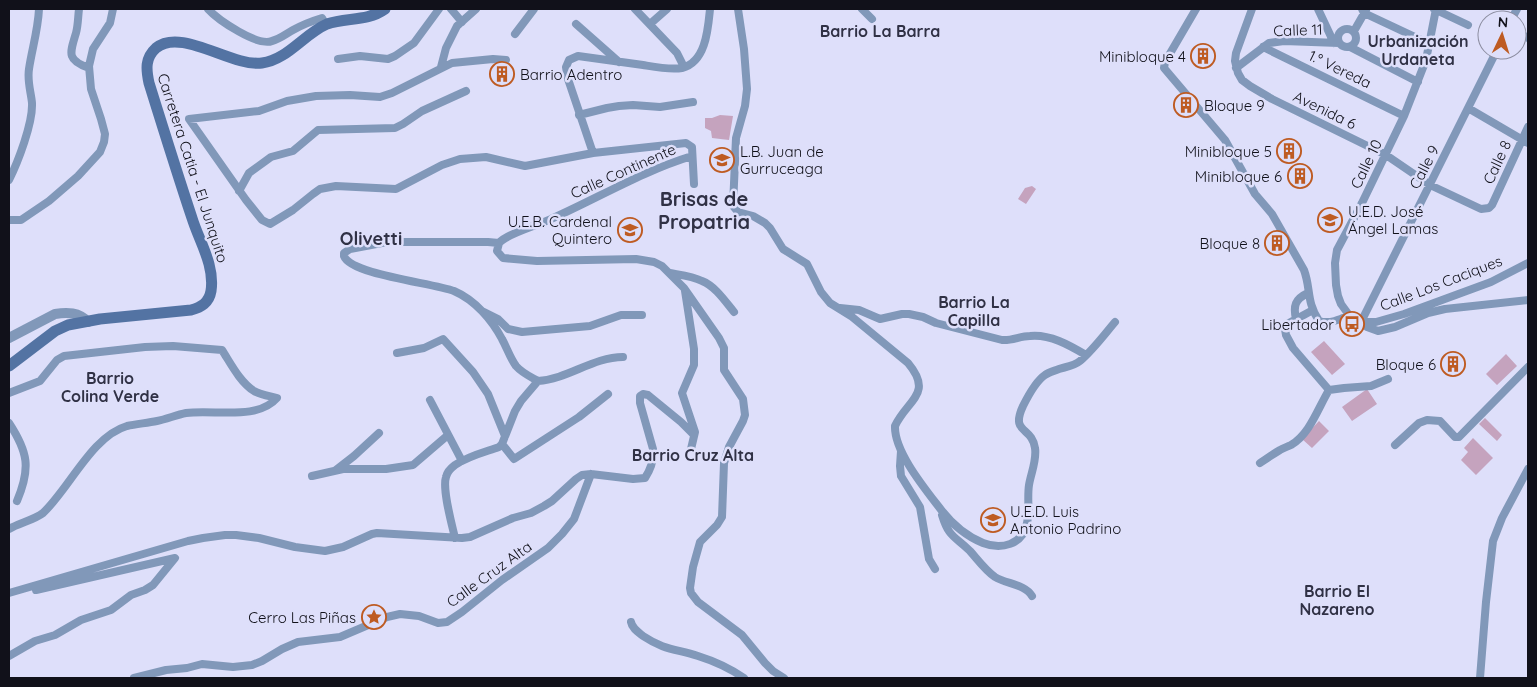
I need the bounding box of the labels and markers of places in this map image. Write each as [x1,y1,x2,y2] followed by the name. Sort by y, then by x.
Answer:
[1190,43,1216,69] building icon: Minibloque 4
[1099,47,1186,66] place label: Minibloque 4
[489,61,515,87] building icon: Barrio Adentro
[520,65,622,84] place label: Barrio Adentro
[1173,92,1199,118] building icon: Bloque 9
[1204,96,1265,115] place label: Bloque 9
[1276,138,1302,164] building icon: Minibloque 5
[740,142,824,178] place label: L.B. Juan de Gurruceaga
[1185,142,1272,161] place label: Minibloque 5
[709,147,735,173] school or university icon: L.B. Juan de Gurruceaga
[1287,163,1313,189] building icon: Minibloque 6
[1195,167,1282,186] place label: Minibloque 6
[1348,202,1438,238] place label: U.E.D. José Ángel Lamas
[1317,207,1343,233] school or university icon: U.E.D. José Ángel Lamas
[508,212,612,248] place label: U.E.B. Cardenal Quintero
[617,217,643,243] school or university icon: U.E.B. Cardenal Quintero
[1264,230,1290,256] building icon: Bloque 8
[1200,234,1260,253] place label: Bloque 8
[1339,311,1365,337] bus stop icon: Libertador
[1261,315,1334,334] place label: Libertador
[1440,351,1466,377] building icon: Bloque 6
[1376,355,1436,374] place label: Bloque 6
[1010,502,1121,538] place label: U.E.D. Luis Antonio Padrino
[980,507,1006,533] school or university icon: U.E.D. Luis Antonio Padrino
[361,604,387,630] place icon: Cerro Las Piñas
[248,608,356,627] place label: Cerro Las Piñas

